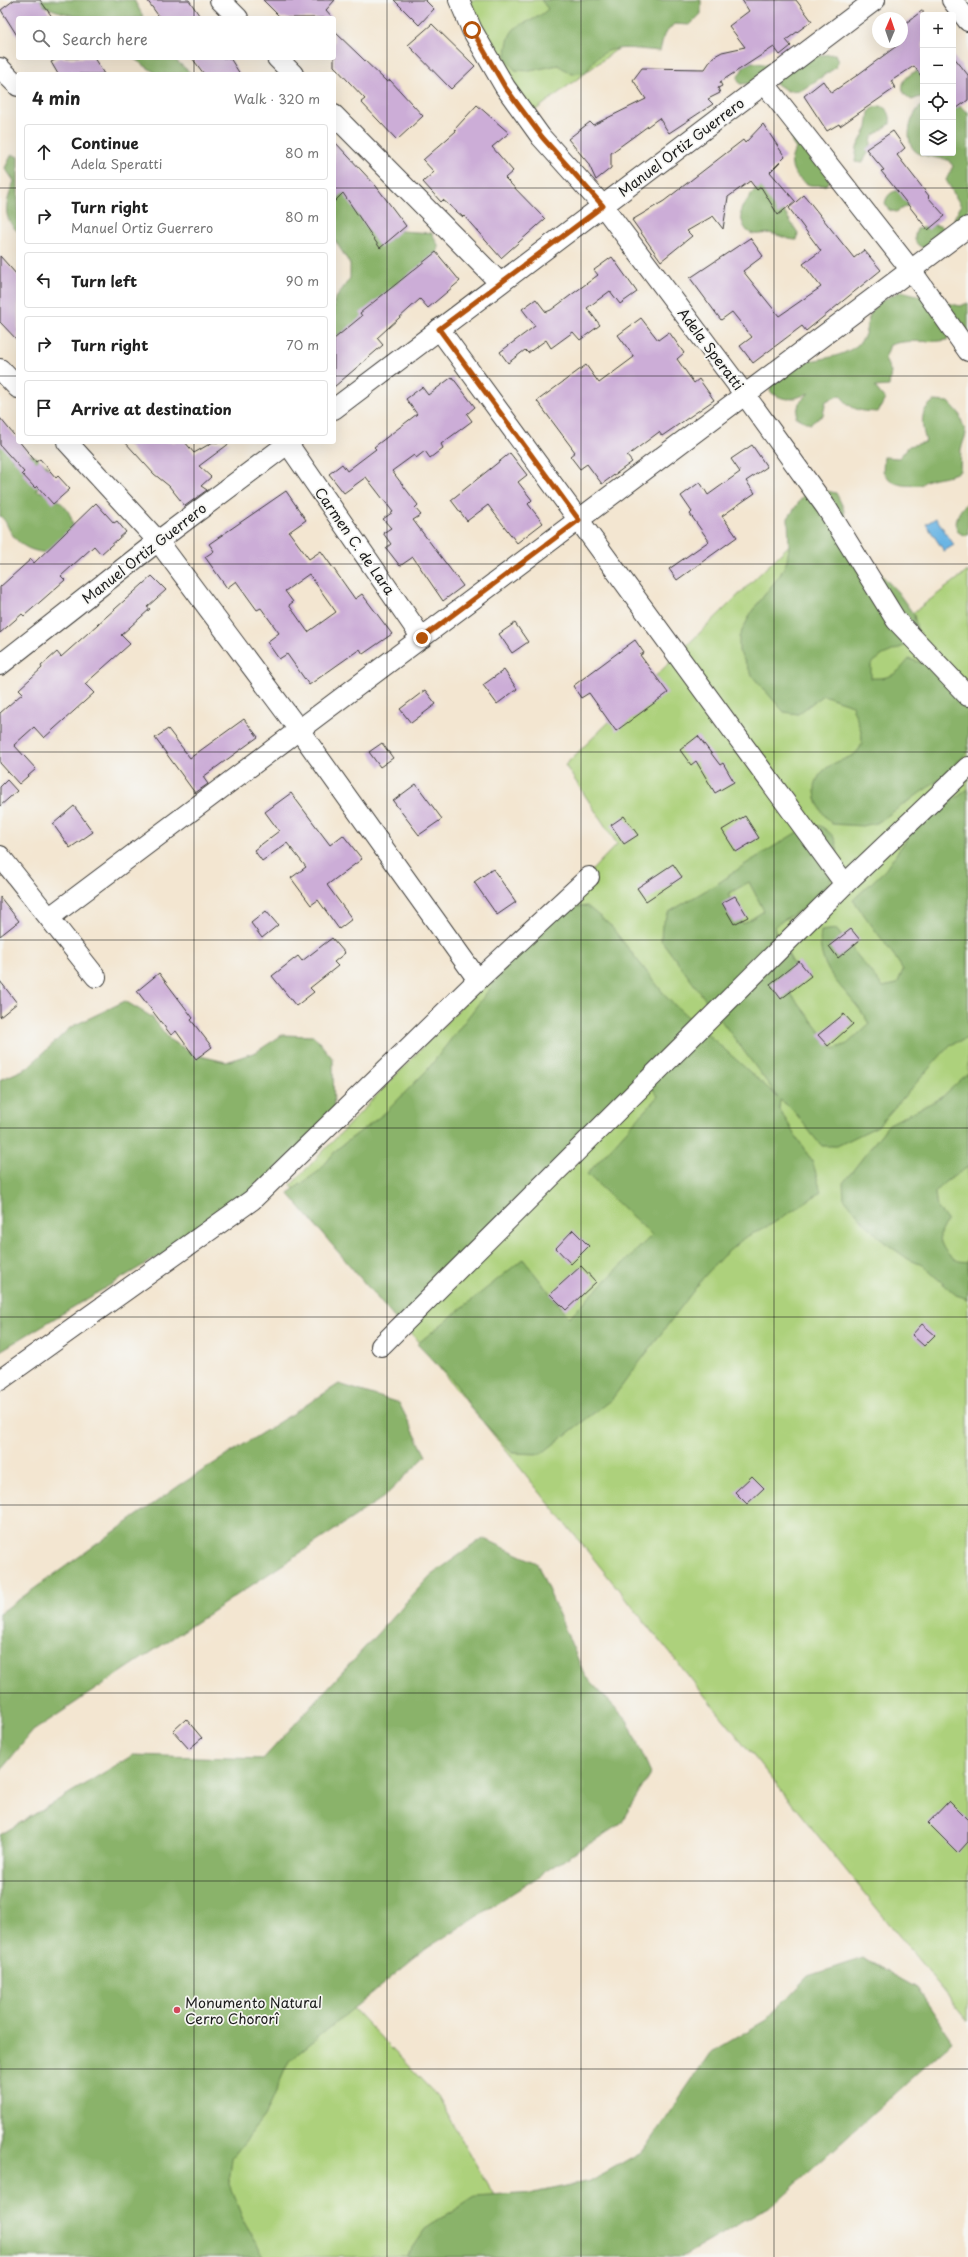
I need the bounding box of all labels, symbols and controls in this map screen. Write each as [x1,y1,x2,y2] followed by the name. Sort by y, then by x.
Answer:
[872,12,908,48] north arrow
[920,12,956,156] map controls
[920,12,956,48] button: +
[16,16,336,60] search box
[463,21,481,39] route start
[30,27,52,49] icon: search
[62,27,148,50] text: Search here
[920,48,956,84] button: −
[920,84,956,120] button: locate
[32,85,80,111] text: 4 min
[234,89,320,108] text: Walk · 320 m
[614,92,749,201] street label: Manuel Ortiz Guerrero
[920,120,956,156] button: layers
[71,131,139,154] text: Continue
[33,141,55,163] icon: ahead
[285,143,319,162] text: 80 m
[71,154,162,173] text: Adela Speratti
[71,195,148,218] text: Turn right
[33,205,55,227] icon: right
[285,207,319,226] text: 80 m
[71,218,213,237] text: Manuel Ortiz Guerrero
[33,269,55,291] icon: left
[71,269,137,292] text: Turn left
[286,271,319,290] text: 90 m
[673,303,749,395] street label: Adela Speratti
[33,333,55,355] icon: right
[71,333,148,356] text: Turn right
[286,335,319,354] text: 70 m
[33,397,55,419] icon: arrive
[71,397,232,420] text: Arrive at destination
[310,483,400,599] street label: Carmen C. de Lara
[77,497,211,608] street label: Manuel Ortiz Guerrero
[413,629,431,647] route end
[185,1992,322,2029] place label: Monumento Natural Cerro Chororî
[172,2005,182,2015] marker: Monumento Natural Cerro Chororî

